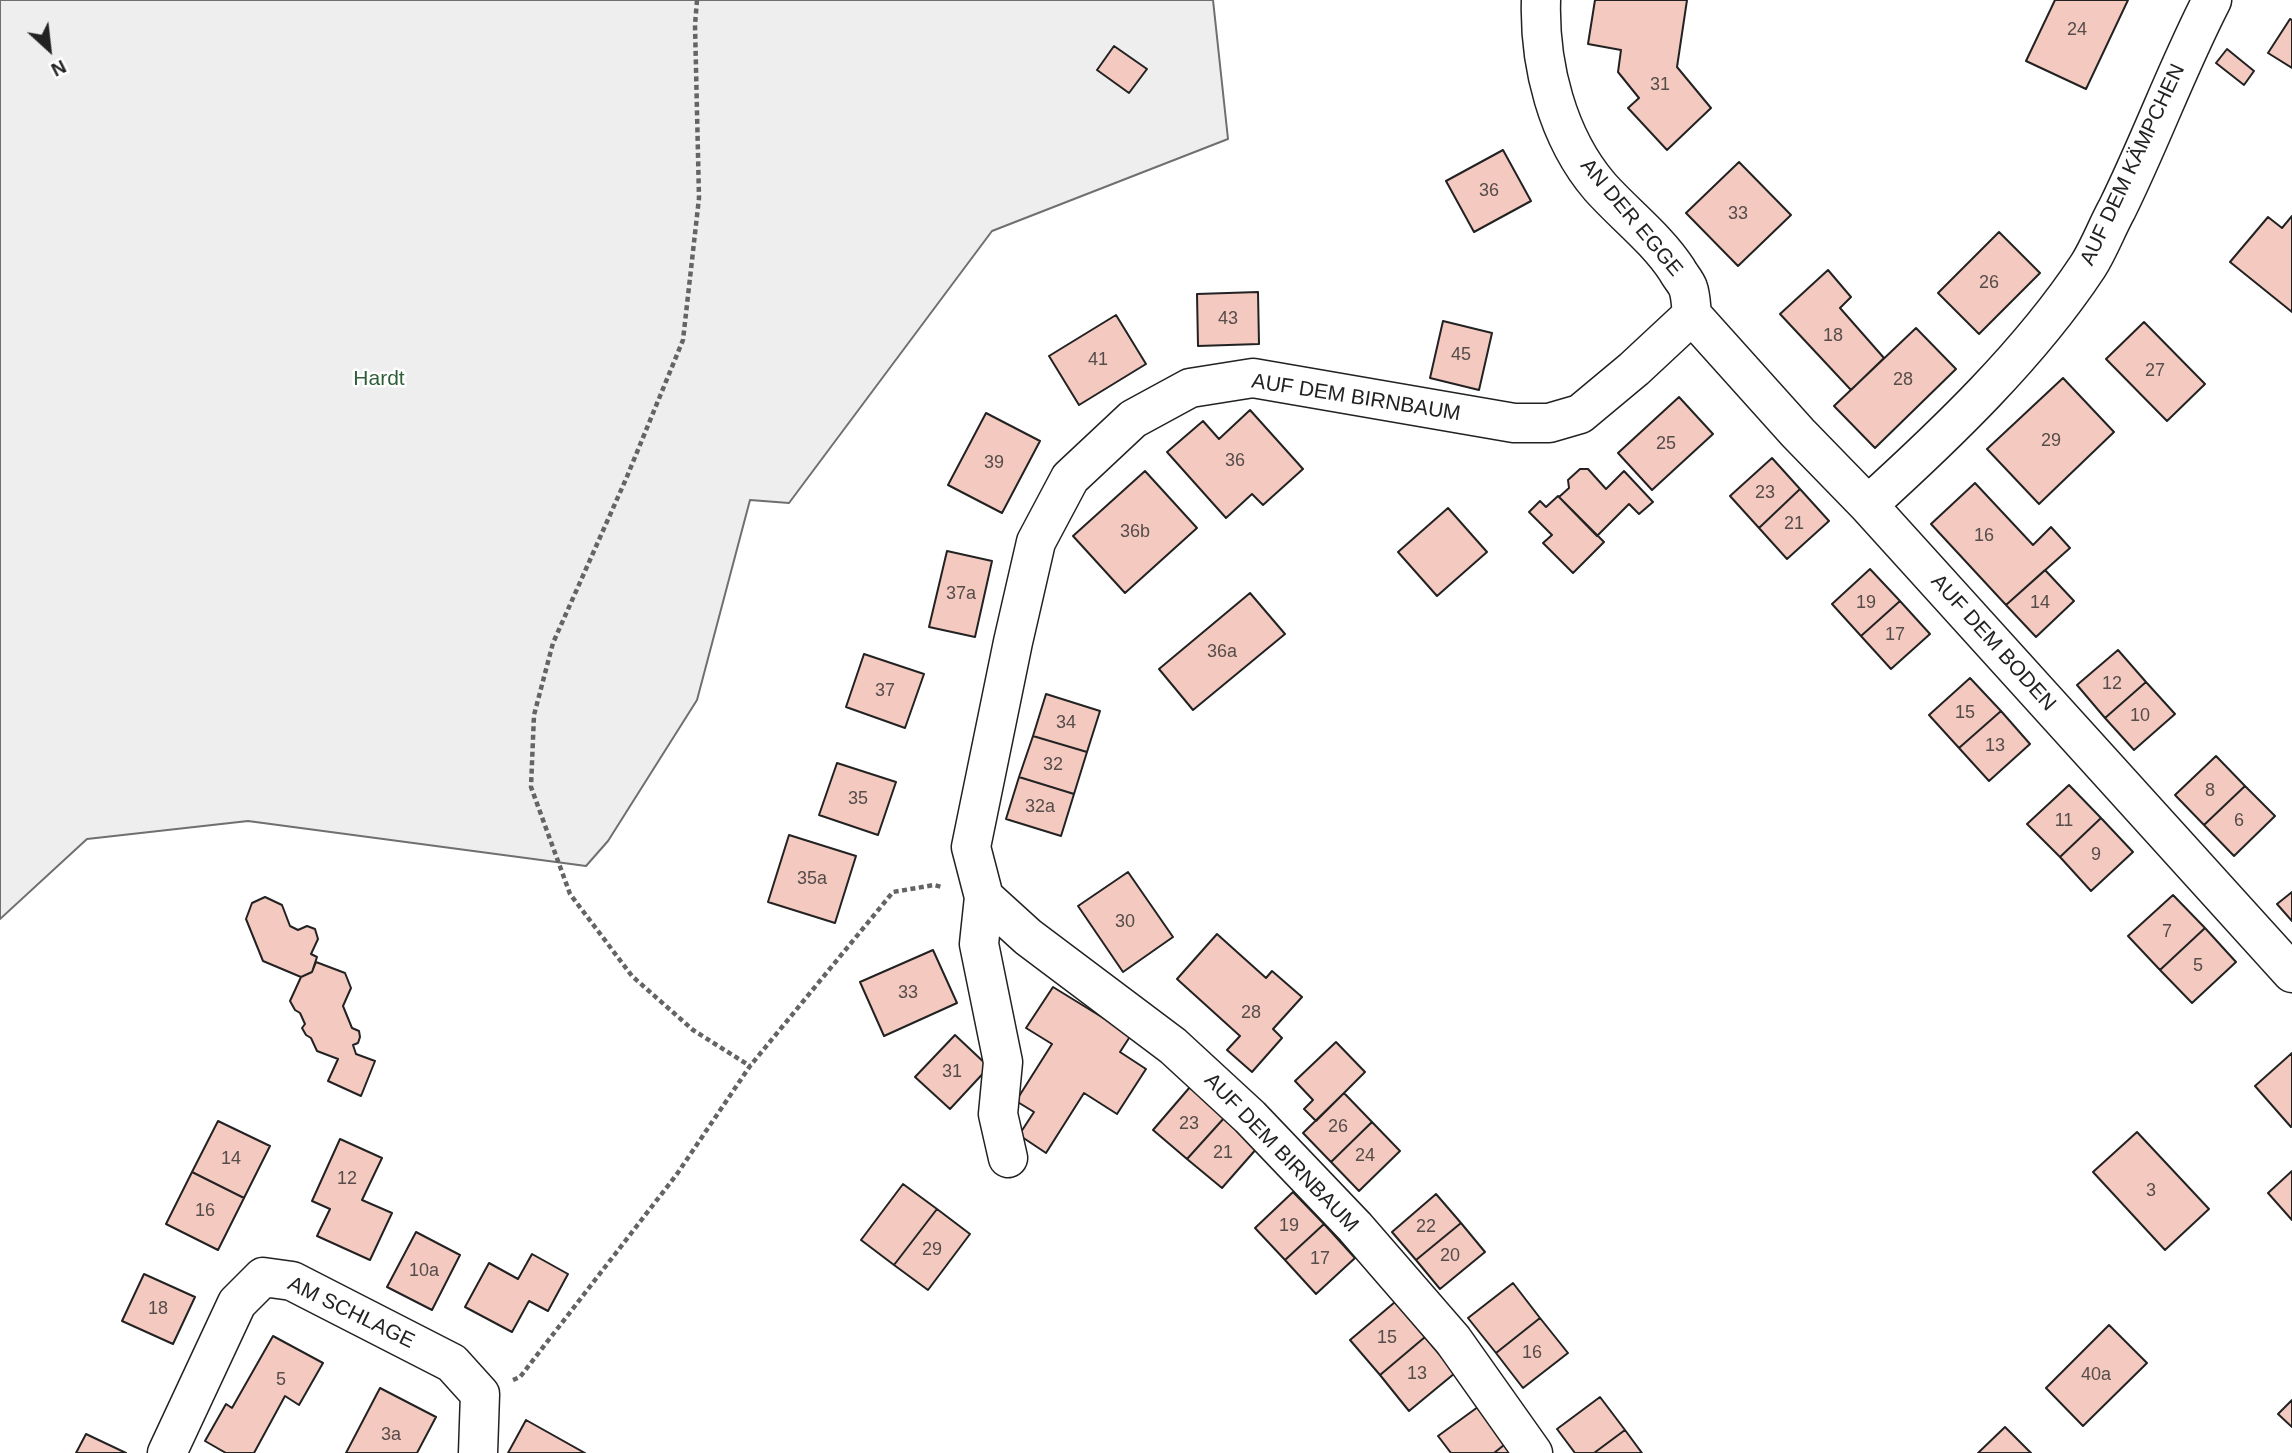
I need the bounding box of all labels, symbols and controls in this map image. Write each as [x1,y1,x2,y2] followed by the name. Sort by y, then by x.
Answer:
[14,14,84,84] north arrow
[2067,19,2087,41] house number: 24
[48,56,70,81] text: N
[2075,60,2191,270] street label: AUF DEM KÄMPCHEN
[1650,74,1670,96] house number: 31
[1574,154,1688,282] street label: AN DER EGGE
[1479,180,1499,202] house number: 36
[1728,203,1748,225] house number: 33
[1979,272,1999,294] house number: 26
[1218,308,1238,330] house number: 43
[1823,325,1843,347] house number: 18
[1451,344,1471,366] house number: 45
[1088,349,1108,371] house number: 41
[2145,360,2165,382] house number: 27
[353,366,405,392] park label: Hardt
[1250,369,1462,427] street label: AUF DEM BIRNBAUM
[1893,369,1913,391] house number: 28
[2041,430,2061,452] house number: 29
[1656,433,1676,455] house number: 25
[1225,450,1245,472] house number: 36
[984,452,1004,474] house number: 39
[1755,482,1775,504] house number: 23
[1784,513,1804,535] house number: 21
[1120,521,1150,543] house number: 36b
[1974,525,1994,547] house number: 16
[1925,570,2061,716] street label: AUF DEM BODEN
[946,583,976,605] house number: 37a
[1856,592,1876,614] house number: 19
[2030,592,2050,614] house number: 14
[1885,624,1905,646] house number: 17
[1207,641,1237,663] house number: 36a
[2102,673,2122,695] house number: 12
[875,680,895,702] house number: 37
[1955,702,1975,724] house number: 15
[2130,705,2150,727] house number: 10
[1056,712,1076,734] house number: 34
[1985,735,2005,757] house number: 13
[1043,754,1063,776] house number: 32
[2205,780,2215,802] house number: 8
[848,788,868,810] house number: 35
[1025,796,1055,818] house number: 32a
[2055,810,2073,832] house number: 11
[2234,810,2244,832] house number: 6
[2091,844,2101,866] house number: 9
[797,868,827,890] house number: 35a
[1115,911,1135,933] house number: 30
[2162,921,2172,943] house number: 7
[2193,955,2203,977] house number: 5
[898,982,918,1004] house number: 33
[1241,1002,1261,1024] house number: 28
[942,1061,962,1083] house number: 31
[1199,1068,1363,1238] street label: AUF DEM BIRNBAUM
[1179,1113,1199,1135] house number: 23
[1328,1116,1348,1138] house number: 26
[1213,1142,1233,1164] house number: 21
[1355,1145,1375,1167] house number: 24
[221,1148,241,1170] house number: 14
[337,1168,357,1190] house number: 12
[2146,1180,2156,1202] house number: 3
[195,1200,215,1222] house number: 16
[1279,1215,1299,1237] house number: 19
[1416,1216,1436,1238] house number: 22
[922,1239,942,1261] house number: 29
[1440,1245,1460,1267] house number: 20
[1310,1248,1330,1270] house number: 17
[409,1260,439,1282] house number: 10a
[284,1271,418,1355] street label: AM SCHLAGE
[148,1298,168,1320] house number: 18
[1377,1327,1397,1349] house number: 15
[1522,1342,1542,1364] house number: 16
[1407,1363,1427,1385] house number: 13
[2081,1364,2111,1386] house number: 40a
[276,1369,286,1391] house number: 5
[381,1424,401,1446] house number: 3a

